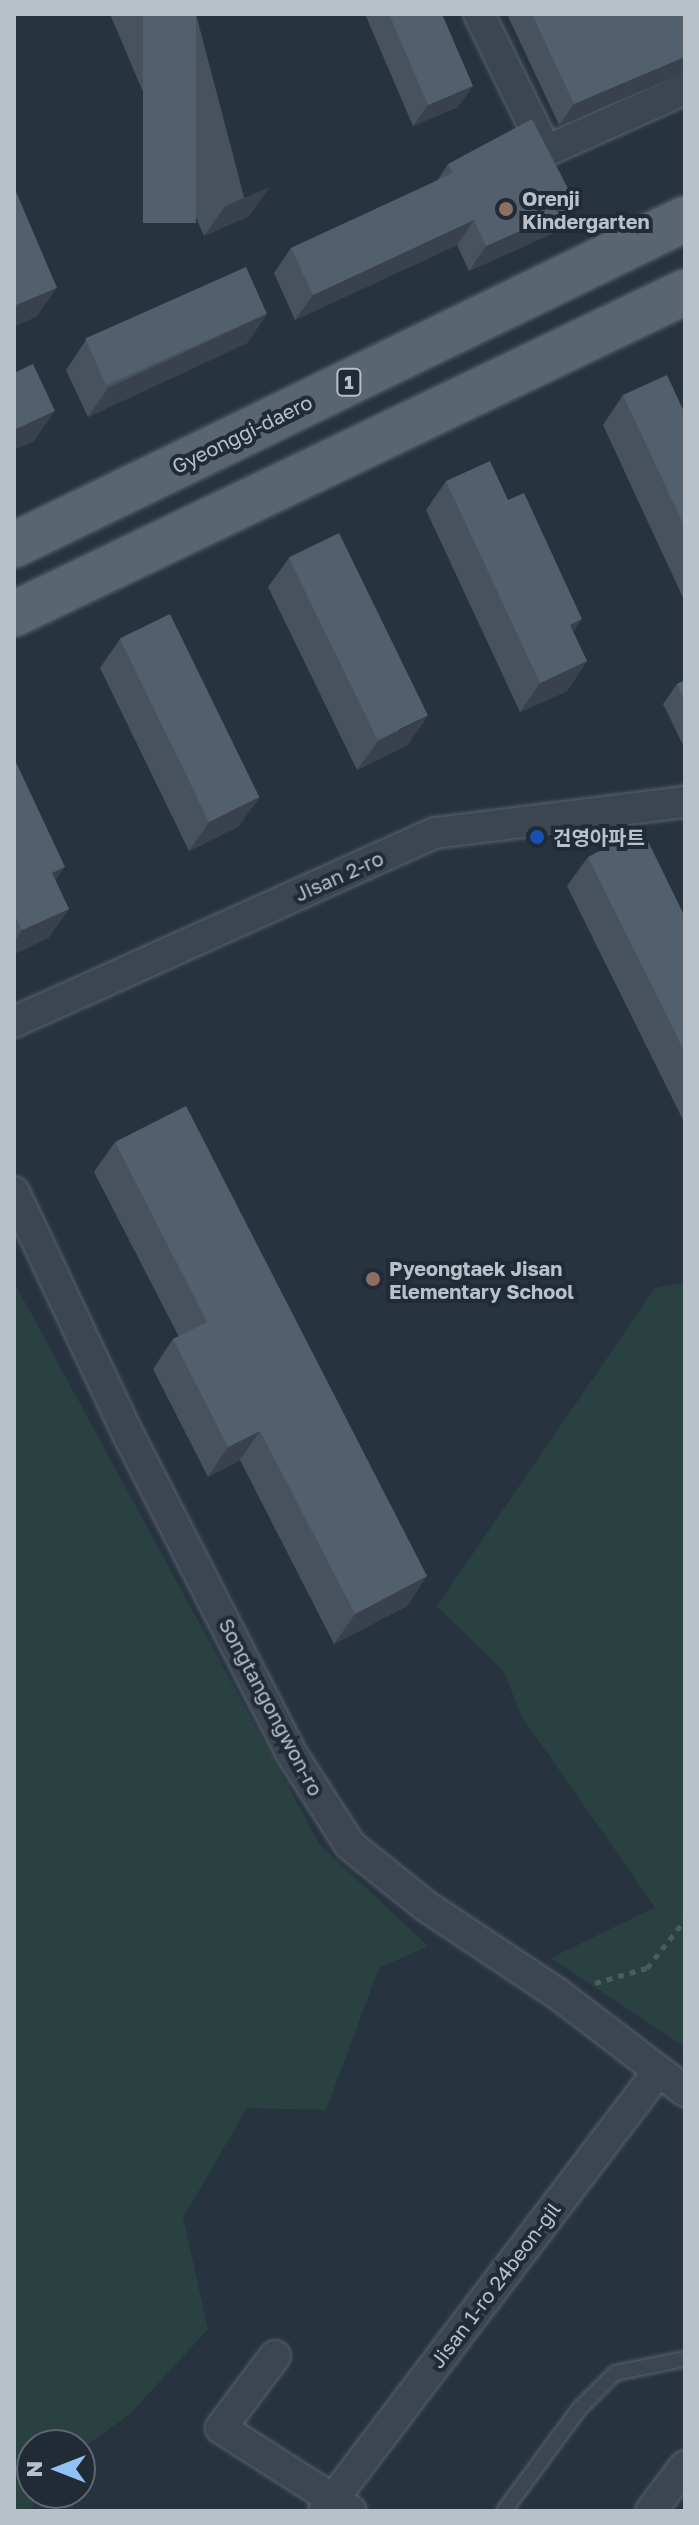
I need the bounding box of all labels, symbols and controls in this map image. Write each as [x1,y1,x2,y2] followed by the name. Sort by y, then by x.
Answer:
[522,186,650,233] place label: Orenji Kindergarten
[497,200,515,218] marker: Orenji Kindergarten
[335,368,363,396] road number: 1
[168,390,316,478] street label: Gyeonggi-daero
[553,825,645,849] place label: 건영아파트
[528,828,546,846] marker: 건영아파트
[291,846,387,906] street label: Jisan 2-ro
[389,1256,574,1303] place label: Pyeongtaek Jisan Elementary School
[364,1270,382,1288] marker: Pyeongtaek Jisan Elementary School
[214,1614,328,1800] street label: Songtangongwon-ro
[425,2197,565,2373] street label: Jisan 1-ro 24beon-gil
[16,2429,96,2509] north arrow
[20,2461,47,2477] text: N

